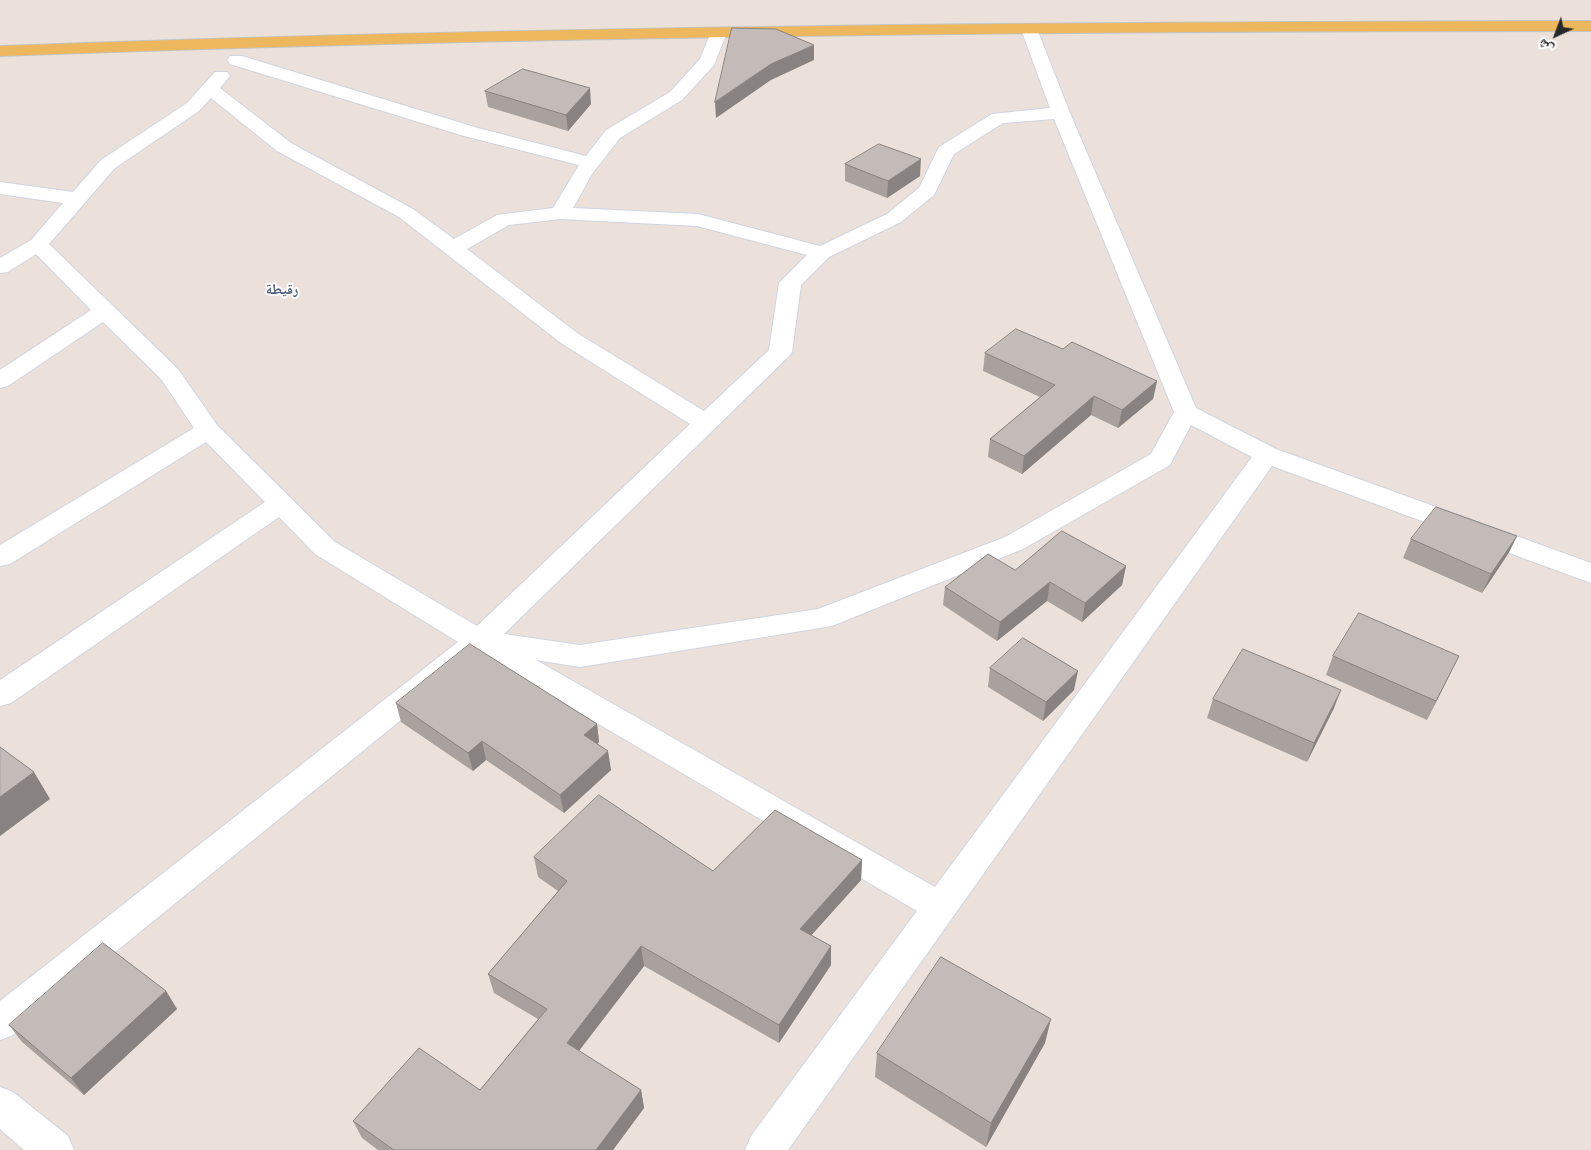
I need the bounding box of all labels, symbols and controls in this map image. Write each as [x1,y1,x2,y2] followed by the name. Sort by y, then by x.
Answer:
[1531,10,1581,60] north arrow
[1534,35,1557,58] text: ش
[266,282,298,298] district label: رقيطة

